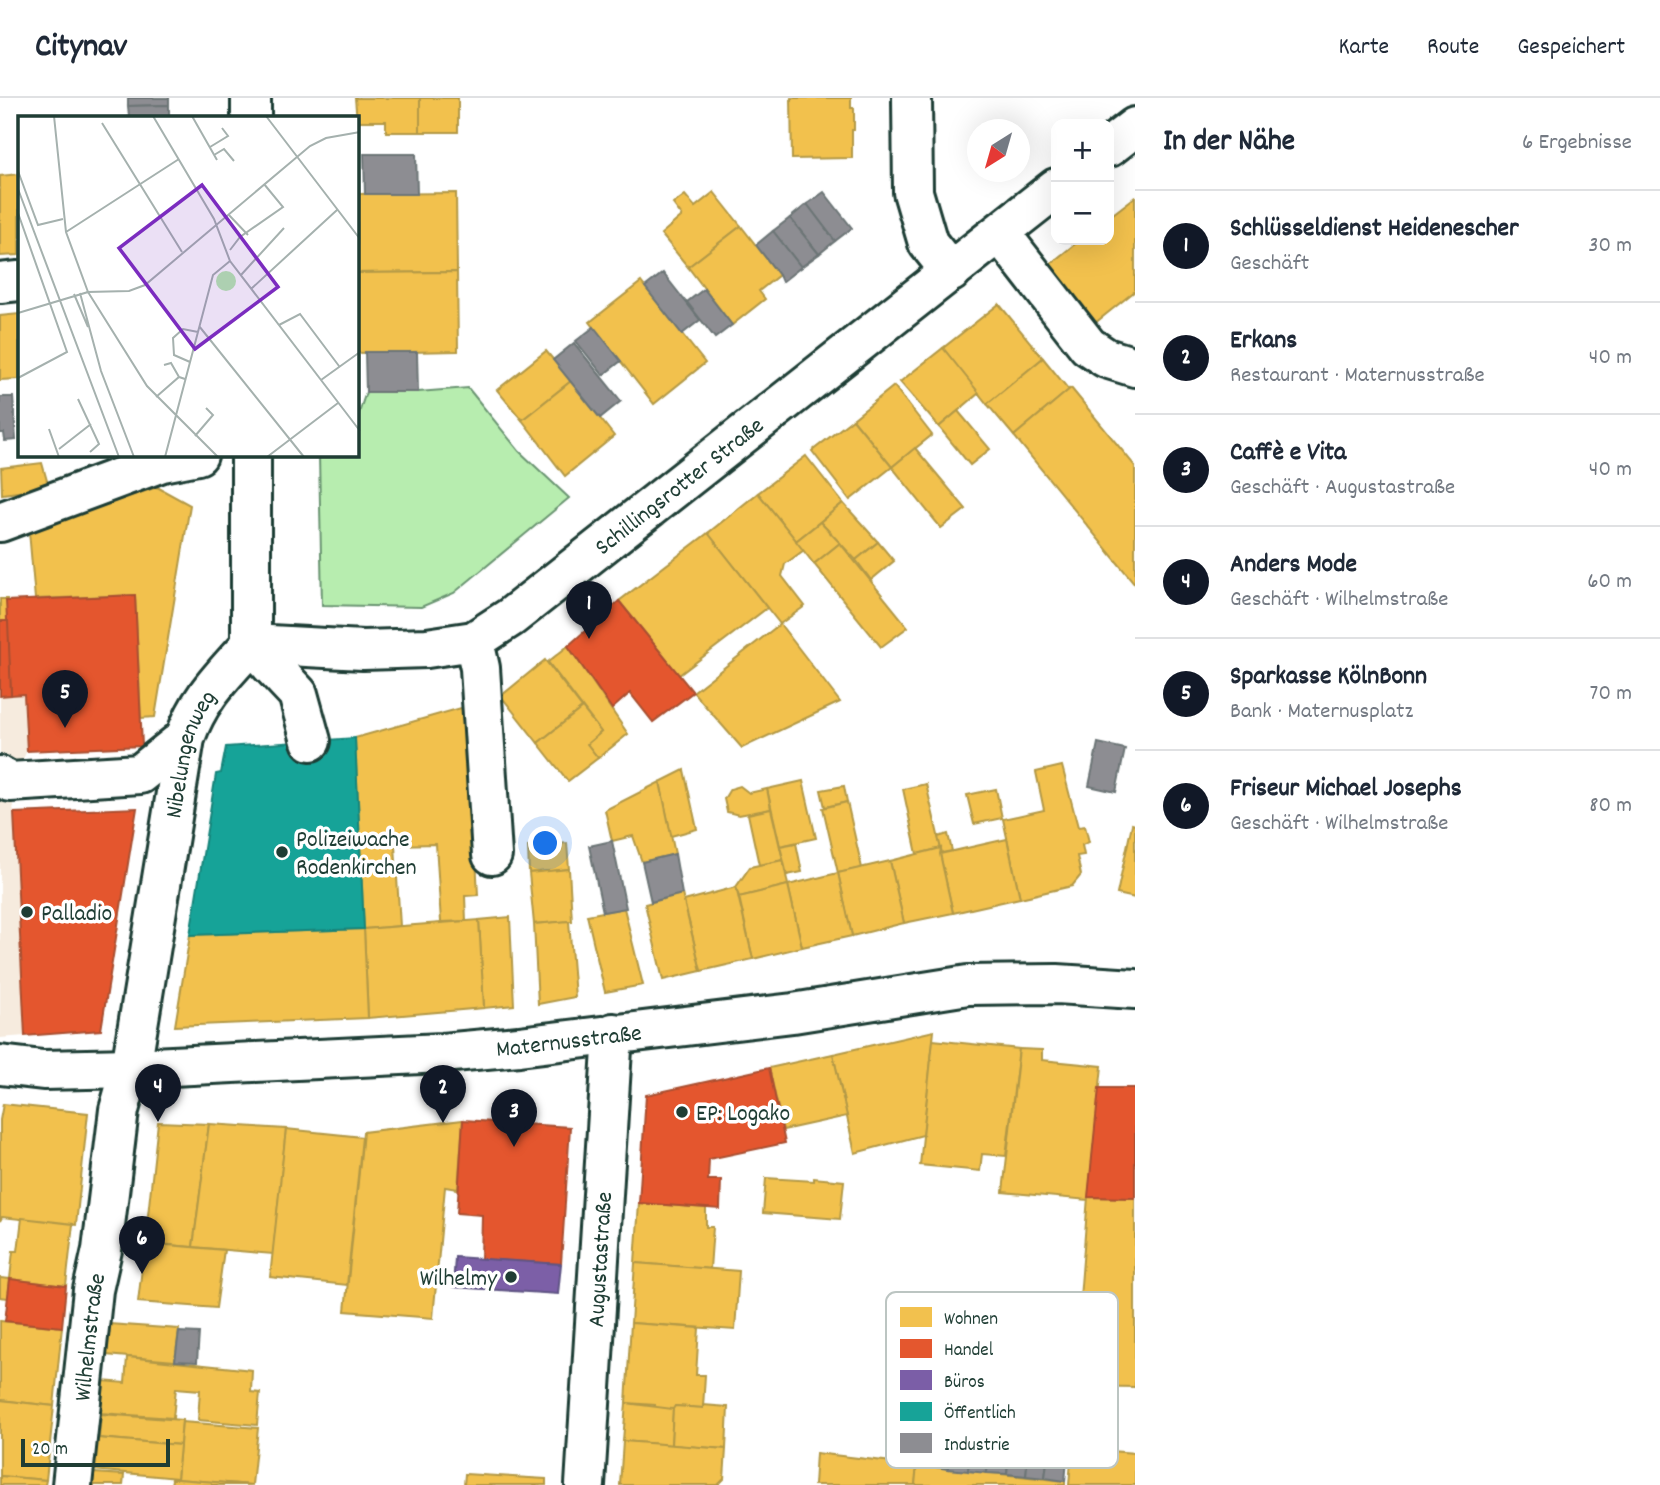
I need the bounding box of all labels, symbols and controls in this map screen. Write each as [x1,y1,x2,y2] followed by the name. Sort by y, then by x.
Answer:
[35,25,127,72] text: Citynav
[1338,31,1389,65] text: Karte
[1427,31,1479,65] text: Route
[1517,31,1625,65] text: Gespeichert
[18,116,359,457] inset map
[967,119,1030,182] north arrow
[1051,119,1114,245] map controls
[1051,119,1114,182] button: +
[1163,122,1295,165] text: In der Nähe
[1522,127,1632,160] text: 6 Ergebnisse
[1051,182,1114,245] button: −
[1230,211,1519,248] text: Schlüsseldienst Heidenescher
[1183,230,1189,263] text: 1
[1588,230,1632,263] text: 30 m
[1230,248,1309,281] text: Geschäft
[1230,323,1297,360] text: Erkans
[1181,342,1191,375] text: 2
[1589,342,1632,375] text: 40 m
[1230,360,1485,393] text: Restaurant · Maternusstraße
[588,410,772,565] street label: Schillingsrotter Straße
[1230,435,1346,472] text: Caffè e Vita
[1181,454,1191,487] text: 3
[1589,454,1632,487] text: 40 m
[1230,472,1455,505] text: Geschäft · Augustastraße
[1230,547,1357,584] text: Anders Mode
[1181,566,1191,599] text: 4
[1587,566,1632,599] text: 60 m
[566,581,612,639] pin: 1
[1230,584,1448,617] text: Geschäft · Wilhelmstraße
[1230,659,1427,696] text: Sparkasse KölnBonn
[42,670,88,728] pin: 5
[1181,678,1191,711] text: 5
[1590,678,1632,711] text: 70 m
[158,684,226,821] street label: Nibelungenweg
[1230,696,1413,729] text: Bank · Maternusplatz
[1230,771,1462,808] text: Friseur Michael Josephs
[1180,790,1192,823] text: 6
[1589,790,1632,823] text: 80 m
[1230,808,1448,841] text: Geschäft · Wilhelmstraße
[296,824,417,886] place label: Polizeiwache Rodenkirchen
[528,826,562,860] your location
[274,844,290,860] marker: Polizeiwache Rodenkirchen
[41,898,112,932] place label: Palladio
[19,904,35,920] marker: Palladio
[495,1017,644,1068] street label: Maternusstraße
[135,1064,181,1122] pin: 4
[420,1065,466,1123] pin: 2
[491,1089,537,1147] pin: 3
[696,1098,790,1132] place label: EP: Logako
[674,1104,690,1120] marker: EP: Logako
[581,1191,623,1328] street label: Augustastraße
[119,1216,165,1274] pin: 6
[420,1263,498,1297] place label: Wilhelmy
[503,1269,519,1285] marker: Wilhelmy
[67,1270,116,1403] street label: Wilhelmstraße
[886,1292,1118,1468] legend
[944,1307,998,1334] text: Wohnen
[944,1338,994,1365] text: Handel
[944,1370,985,1397] text: Büros
[944,1401,1016,1428] text: Öffentlich
[944,1433,1010,1460] text: Industrie
[21,1436,170,1468] scale bar
[32,1437,68,1464] text: 20 m

